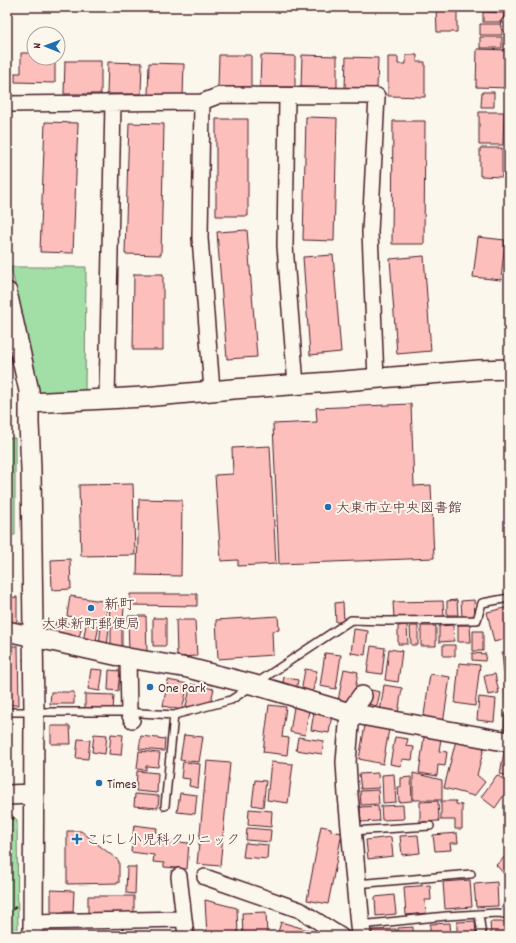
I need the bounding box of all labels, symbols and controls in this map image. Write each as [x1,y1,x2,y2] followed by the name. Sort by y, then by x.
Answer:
[26,26,66,66] north arrow
[30,42,46,49] text: N
[336,499,462,519] place label: 大東市立中央図書館
[323,502,333,512] marker: 大東市立中央図書館
[104,595,135,617] district label: 新町
[86,603,96,613] marker: 大東新町郵便局
[42,615,140,635] place label: 大東新町郵便局
[158,679,206,699] place label: One Park
[145,682,155,692] marker: One Park
[107,775,137,795] place label: Times
[94,778,104,788] marker: Times
[86,831,240,851] place label: こにし小児科クリニック
[71,833,83,845] marker: こにし小児科クリニック

